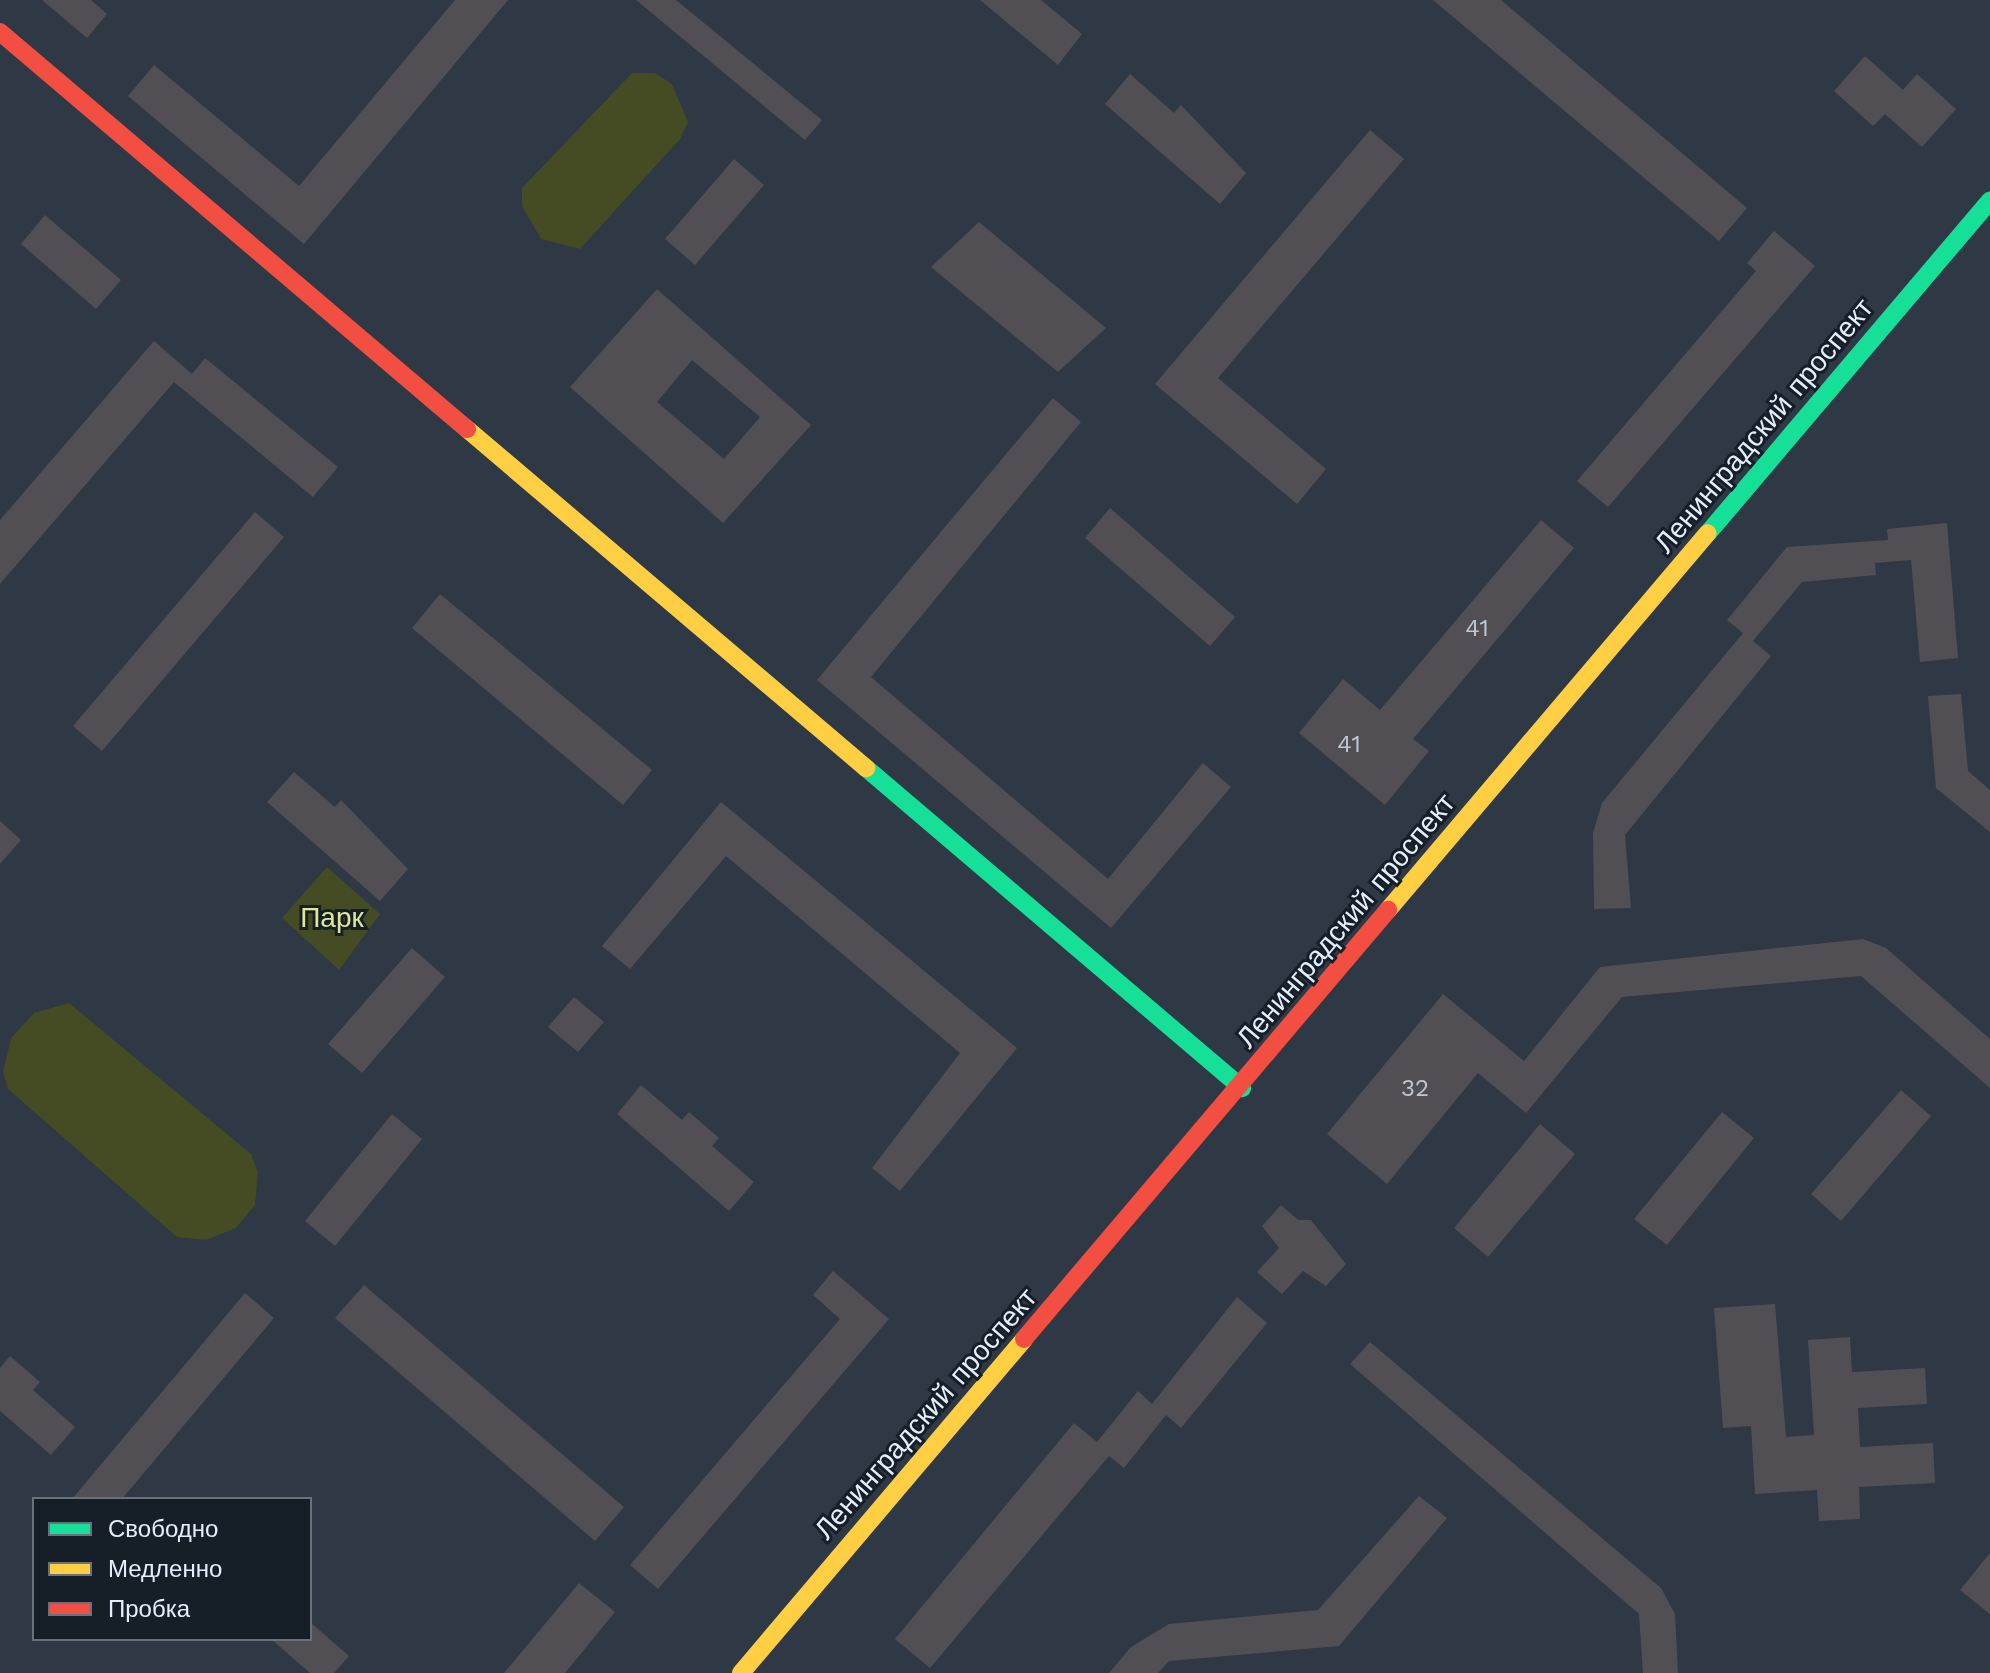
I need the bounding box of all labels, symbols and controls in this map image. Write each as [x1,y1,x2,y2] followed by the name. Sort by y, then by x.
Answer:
[1648,292,1880,560] street label: Ленинградский проспект
[1465,615,1489,643] house number: 41
[1337,731,1361,759] house number: 41
[1230,787,1462,1055] street label: Ленинградский проспект
[300,901,364,935] park label: Парк
[1401,1075,1429,1103] house number: 32
[808,1282,1044,1546] street label: Ленинградский проспект
[32,1497,312,1641] legend
[108,1515,218,1543] text: Свободно
[108,1555,222,1583] text: Медленно
[108,1595,190,1623] text: Пробка

